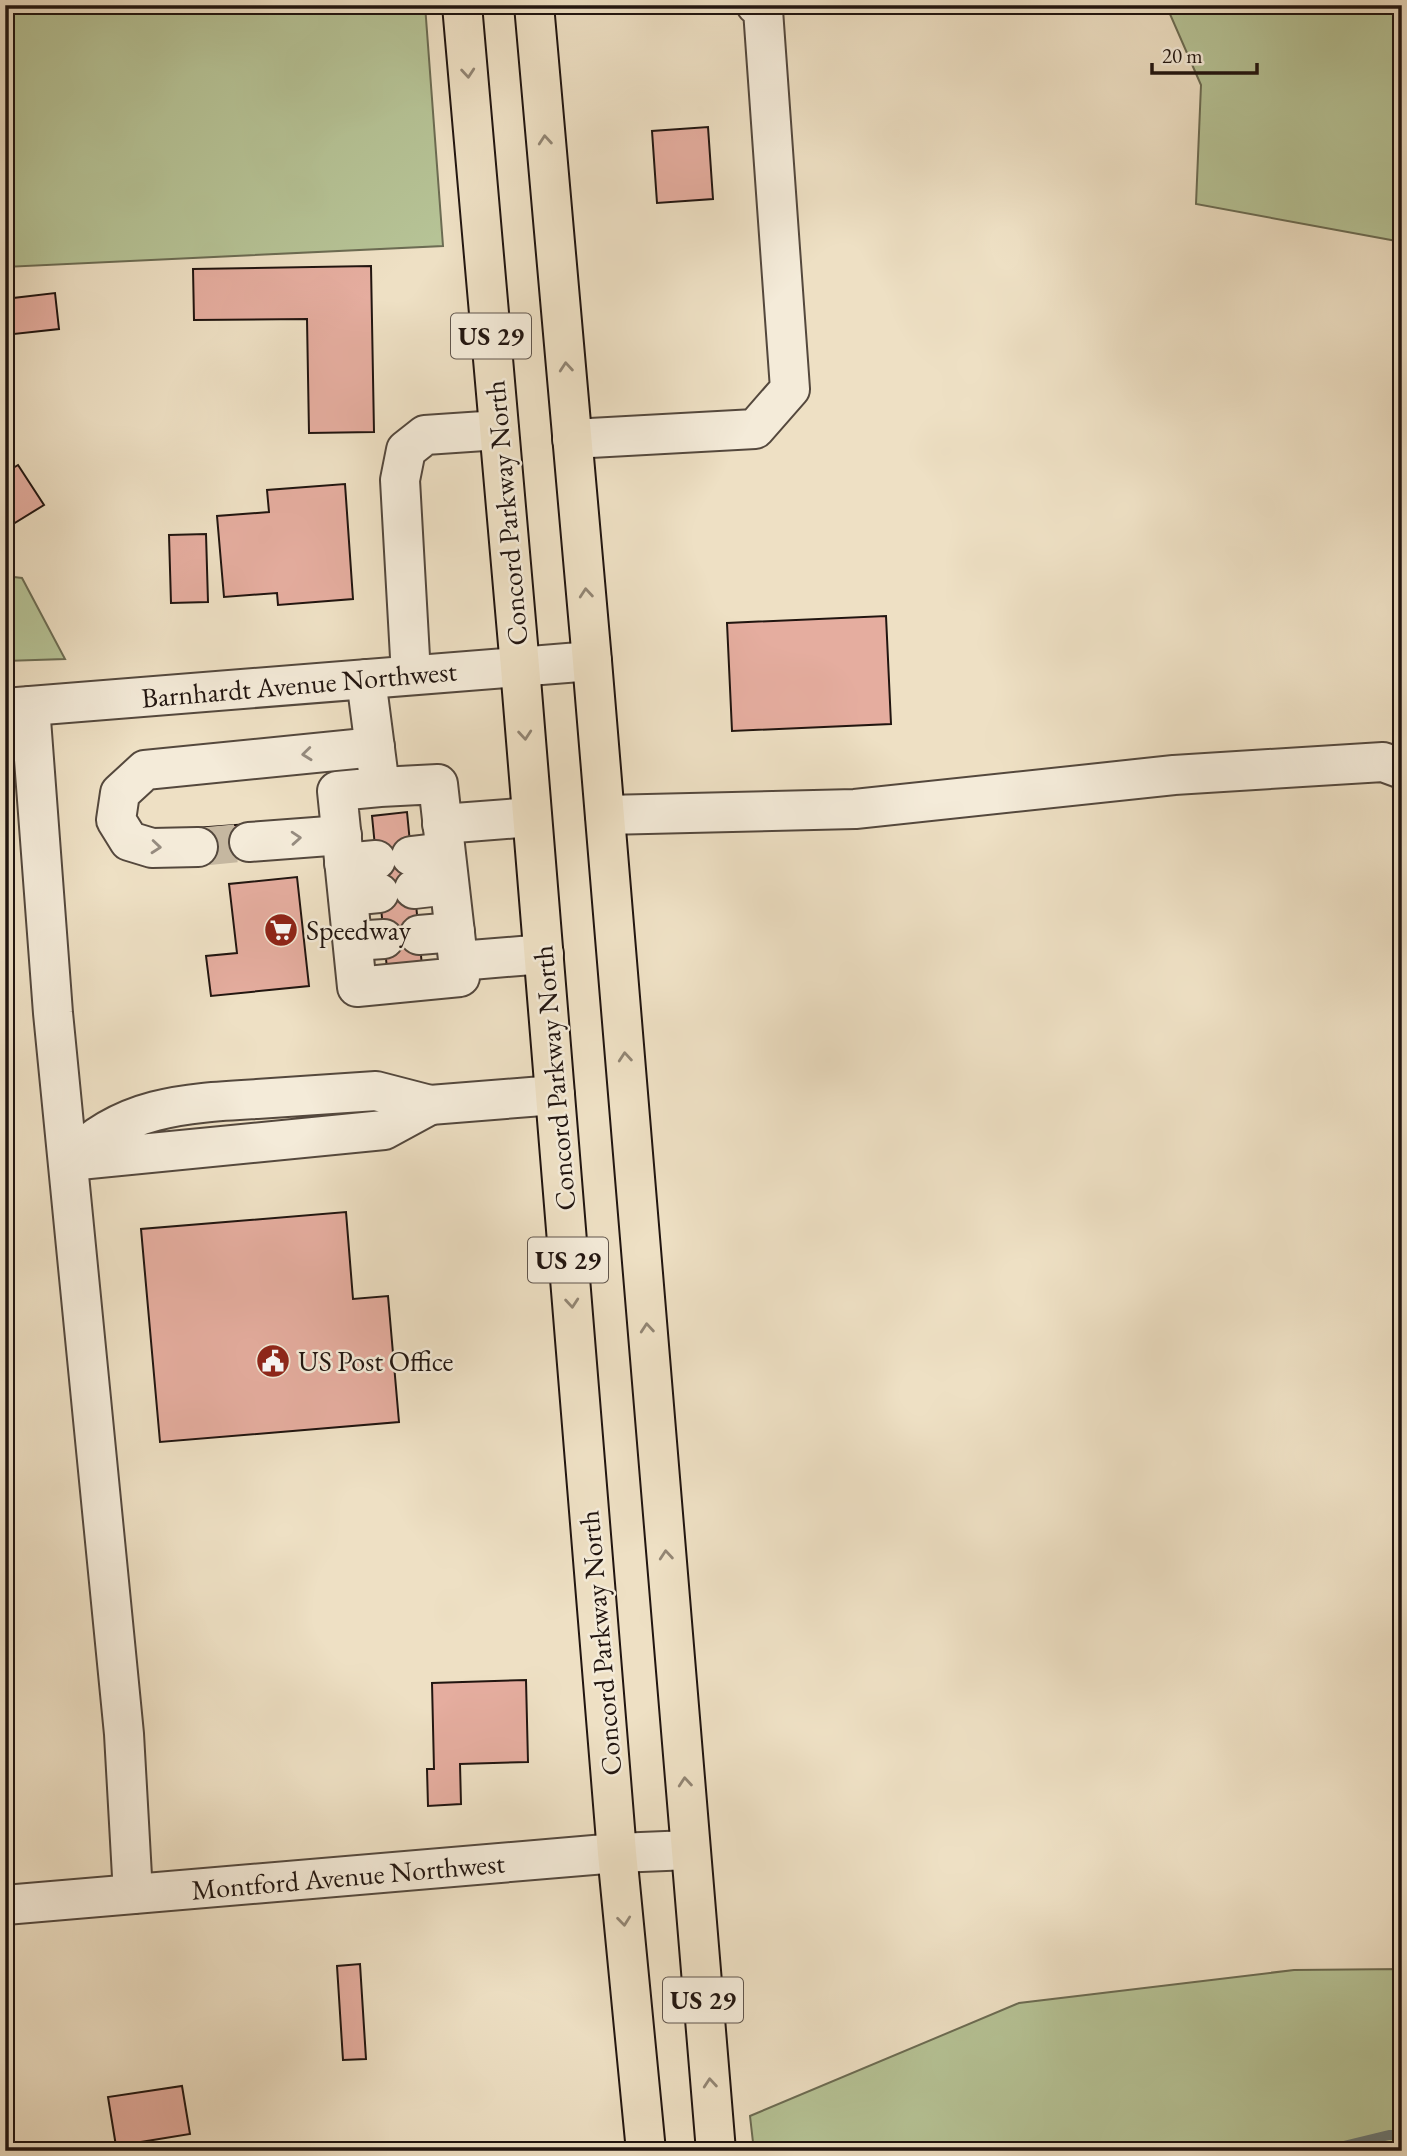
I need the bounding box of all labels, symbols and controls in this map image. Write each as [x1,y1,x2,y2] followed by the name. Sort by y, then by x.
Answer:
[1152,32,1256,76] scale bar
[1162,42,1203,69] text: 20 m
[460,68,475,79] one-way arrow
[538,134,553,145] one-way arrow
[451,314,531,358] road number: US 29
[559,361,574,372] one-way arrow
[476,379,536,647] street label: Concord Parkway North
[579,588,594,599] one-way arrow
[140,652,458,716] street label: Barnhardt Avenue Northwest
[517,730,532,741] one-way arrow
[301,746,313,761] one-way arrow
[290,831,301,846] one-way arrow
[151,839,162,854] one-way arrow
[262,911,300,949] supermarket icon: Speedway
[306,912,412,948] place label: Speedway
[524,944,584,1212] street label: Concord Parkway North
[618,1052,633,1063] one-way arrow
[528,1238,608,1282] road number: US 29
[564,1298,579,1309] one-way arrow
[640,1322,655,1333] one-way arrow
[254,1342,292,1380] public building icon: US Post Office
[298,1343,454,1379] place label: US Post Office
[570,1509,630,1777] street label: Concord Parkway North
[659,1549,674,1560] one-way arrow
[678,1776,693,1787] one-way arrow
[190,1844,506,1908] street label: Montford Avenue Northwest
[616,1916,631,1927] one-way arrow
[663,1978,743,2022] road number: US 29
[703,2077,718,2088] one-way arrow

